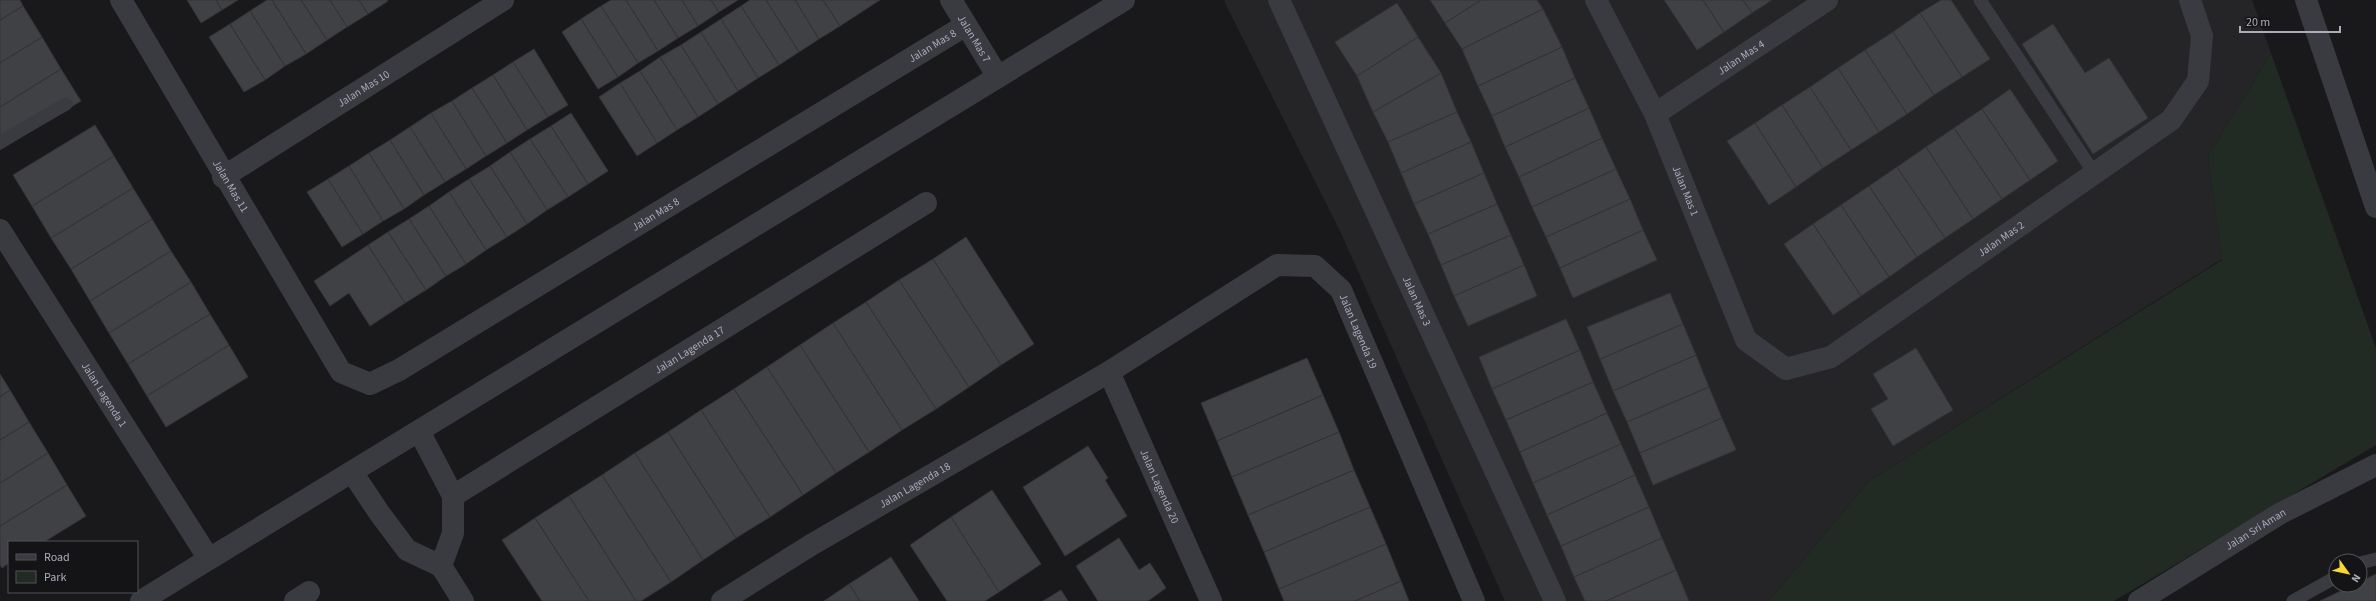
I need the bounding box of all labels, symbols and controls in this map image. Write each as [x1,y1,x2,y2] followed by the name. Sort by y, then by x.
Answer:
[2240,8,2340,34] scale bar
[954,12,995,65] street label: Jalan Mas 7
[2246,14,2270,31] text: 20 m
[906,25,959,66] street label: Jalan Mas 8
[1715,36,1768,78] street label: Jalan Mas 4
[334,66,392,110] street label: Jalan Mas 10
[210,157,252,215] street label: Jalan Mas 11
[1669,163,1703,218] street label: Jalan Mas 1
[629,193,683,234] street label: Jalan Mas 8
[1975,217,2027,260] street label: Jalan Mas 2
[1399,273,1435,328] street label: Jalan Mas 3
[1336,291,1381,371] street label: Jalan Lagenda 19
[651,322,727,377] street label: Jalan Lagenda 17
[78,359,131,430] street label: Jalan Lagenda 1
[1137,447,1183,526] street label: Jalan Lagenda 20
[876,458,953,511] street label: Jalan Lagenda 18
[2222,504,2288,553] street label: Jalan Sri Aman
[8,541,138,593] legend
[44,549,70,566] text: Road
[2328,553,2368,593] north arrow
[44,569,66,586] text: Park
[2348,571,2364,585] text: N

